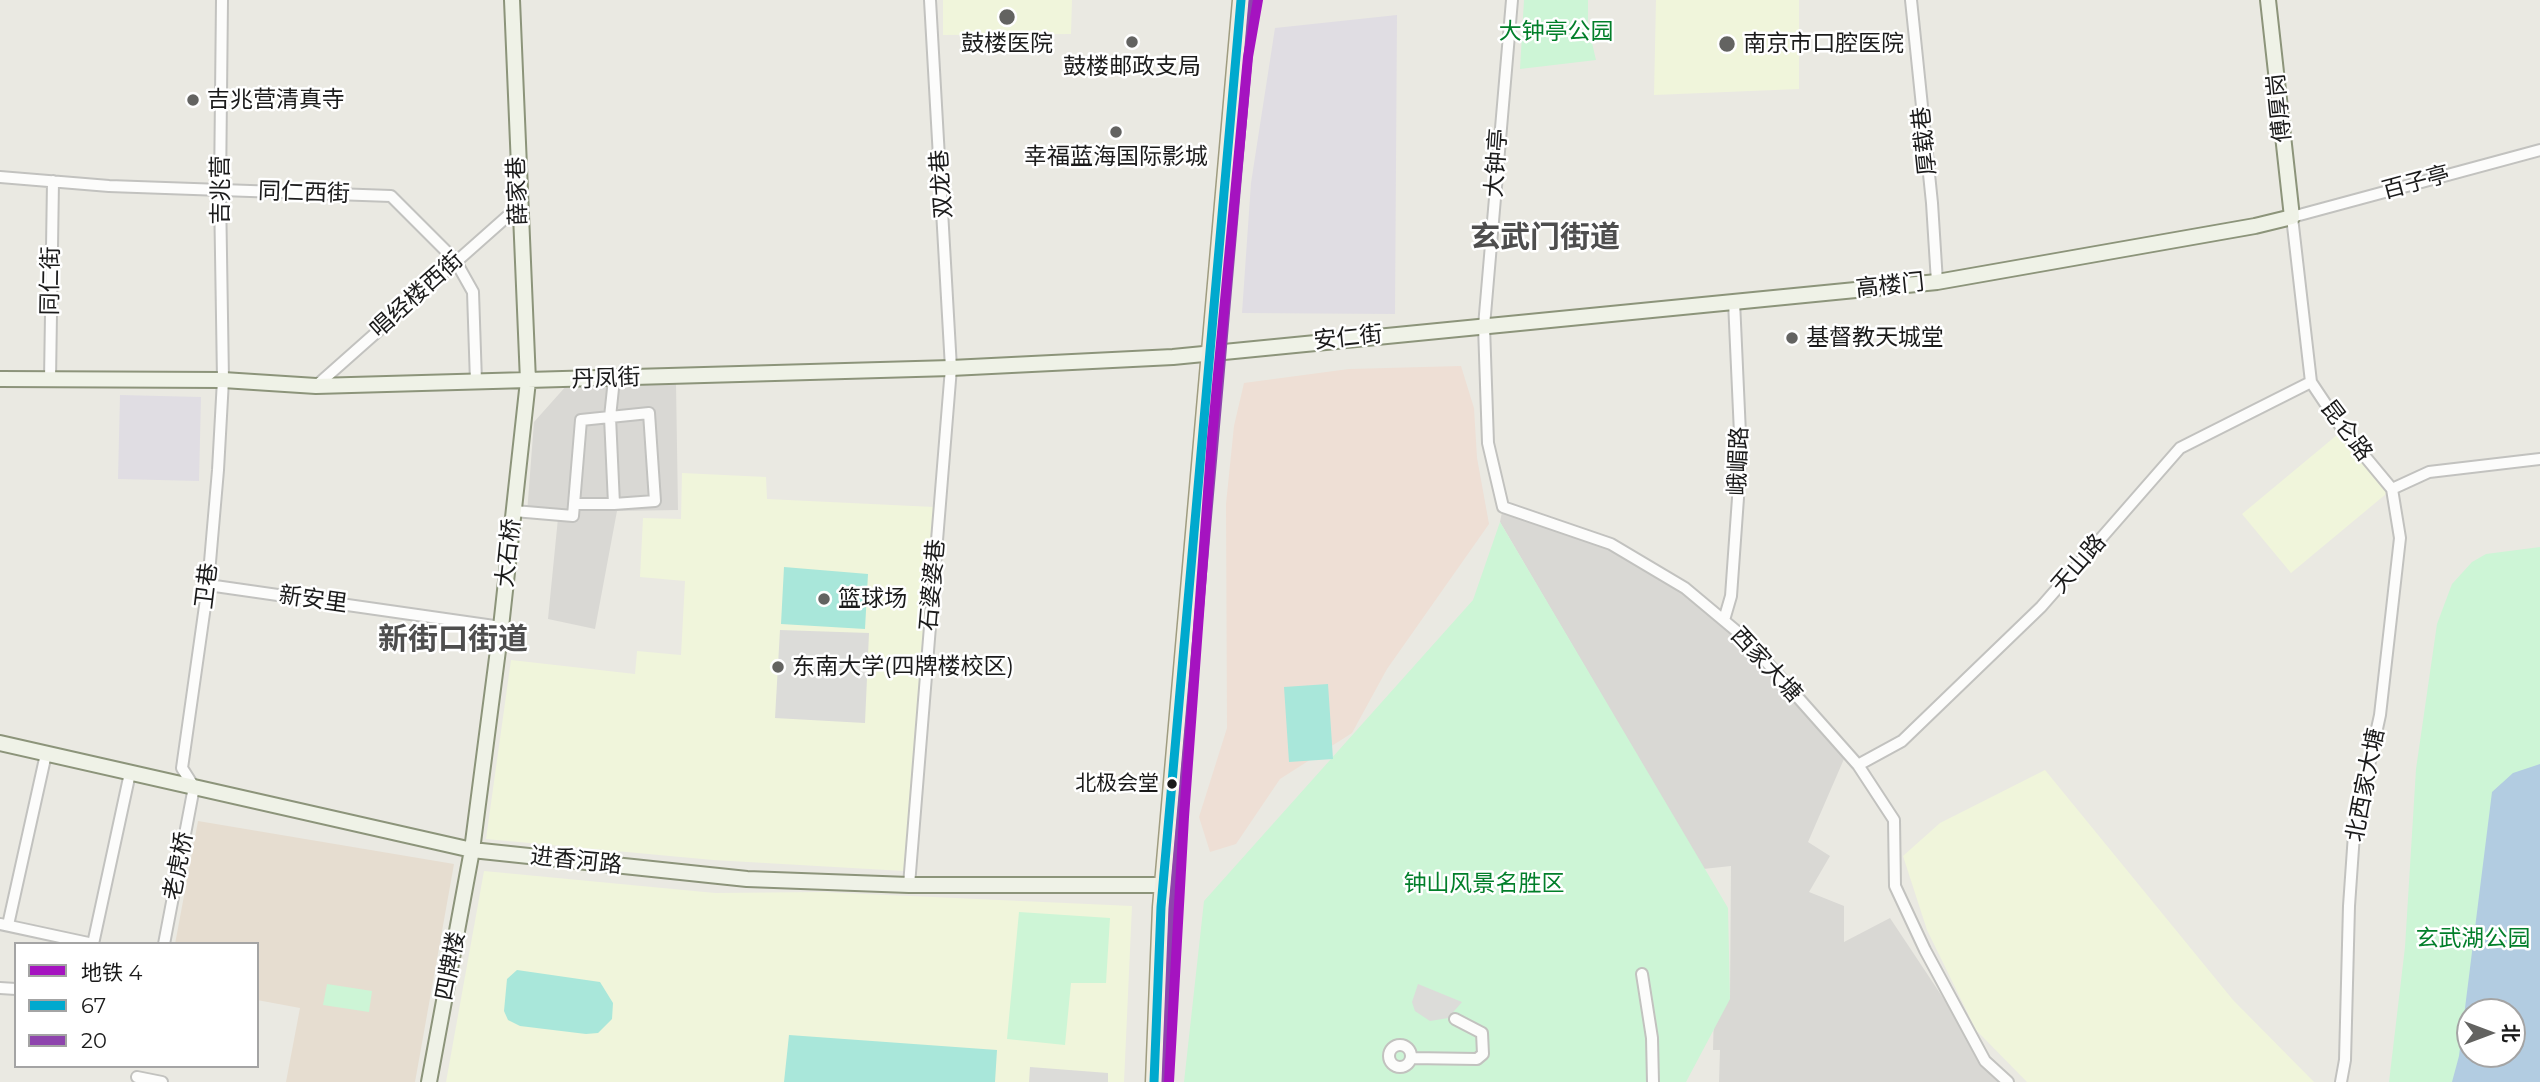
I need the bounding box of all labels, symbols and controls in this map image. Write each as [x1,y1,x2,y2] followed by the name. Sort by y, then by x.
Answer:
[997,7,1017,27] marker: 鼓楼医院
[1499,18,1613,46] park label: 大钟亭公园
[961,30,1053,58] place label: 鼓楼医院
[1743,30,1904,58] place label: 南京市口腔医院
[1124,34,1140,50] marker: 鼓楼邮政支局
[1717,34,1737,54] marker: 南京市口腔医院
[1063,53,1201,81] place label: 鼓楼邮政支局
[2263,72,2297,144] street label: 傅厚岗
[207,86,345,114] place label: 吉兆营清真寺
[185,92,201,108] marker: 吉兆营清真寺
[1908,105,1942,177] street label: 厚载巷
[1108,124,1124,140] marker: 幸福蓝海国际影城
[1481,128,1513,198] street label: 大钟亭
[1024,143,1208,171] place label: 幸福蓝海国际影城
[926,149,958,219] street label: 双龙巷
[207,156,235,224] street label: 吉兆营
[503,156,533,226] street label: 薛家巷
[2379,161,2453,205] street label: 百子亭
[258,178,350,208] street label: 同仁西街
[1470,220,1620,256] district label: 玄武门街道
[37,246,65,316] street label: 同仁街
[365,246,469,344] street label: 唱经楼西街
[1854,269,1926,303] street label: 高楼门
[1312,321,1384,355] street label: 安仁街
[1806,324,1944,352] place label: 基督教天城堂
[1784,330,1800,346] marker: 基督教天城堂
[571,364,641,394] street label: 丹凤街
[2314,395,2378,467] street label: 昆仑路
[1724,426,1754,496] street label: 峨嵋路
[492,517,526,589] street label: 大石桥
[2046,529,2112,599] street label: 天山路
[915,538,951,632] street label: 石婆婆巷
[190,561,224,611] street label: 卫巷
[277,582,349,618] street label: 新安里
[838,585,907,613] place label: 篮球场
[816,591,832,607] marker: 篮球场
[378,622,528,658] district label: 新街口街道
[1725,622,1807,708] street label: 西家大塘
[792,653,1014,681] place label: 东南大学(四牌楼校区)
[770,659,786,675] marker: 东南大学(四牌楼校区)
[2341,726,2391,844] street label: 北西家大塘
[1075,771,1159,797] place label: 北极会堂
[1165,777,1179,791] marker: 北极会堂
[159,830,199,902] street label: 老虎桥
[529,842,623,880] street label: 进香河路
[1404,870,1564,898] park label: 钟山风景名胜区
[2416,925,2530,953] park label: 玄武湖公园
[431,930,471,1002] street label: 四牌楼
[14,942,259,1068] legend
[81,960,142,985] text: 地铁 4
[81,993,106,1018] text: 67
[2456,998,2526,1068] north arrow
[2499,1023,2522,1043] text: 北
[81,1028,107,1053] text: 20

